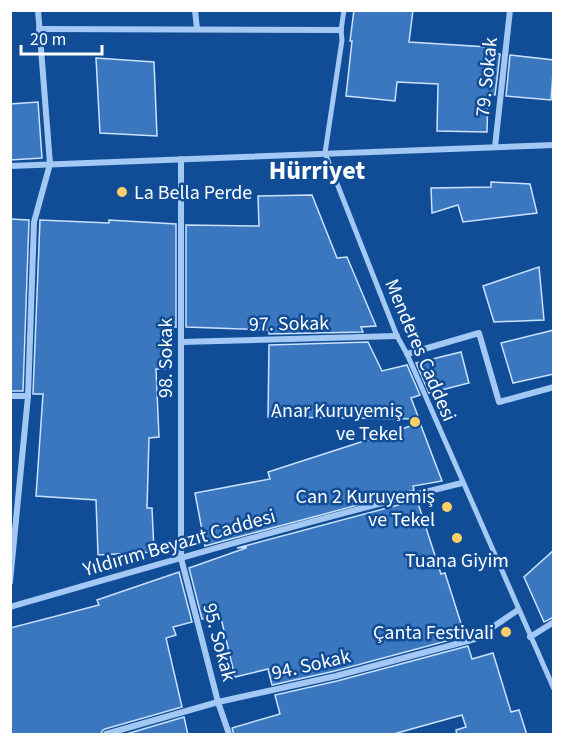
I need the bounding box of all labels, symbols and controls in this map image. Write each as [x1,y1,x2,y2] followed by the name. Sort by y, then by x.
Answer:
[21,18,102,56] scale bar
[30,27,66,52] text: 20 m
[469,36,505,118] street label: 79. Sokak
[269,152,365,189] district label: Hürriyet
[134,179,252,207] place label: La Bella Perde
[115,185,129,199] marker: La Bella Perde
[377,275,463,426] street label: Menderes Caddesi
[249,309,329,339] street label: 97. Sokak
[152,318,180,398] street label: 98. Sokak
[271,397,403,448] place label: Anar Kuruyemiş ve Tekel
[408,415,422,429] marker: Anar Kuruyemiş ve Tekel
[296,483,435,534] place label: Can 2 Kuruyemiş ve Tekel
[440,500,454,514] marker: Can 2 Kuruyemiş ve Tekel
[79,502,279,584] street label: Yıldırım Beyazıt Caddesi
[450,531,464,545] marker: Tuana Giyim
[405,547,509,575] place label: Tuana Giyim
[195,600,243,685] street label: 95. Sokak
[373,619,494,647] place label: Çanta Festivali
[499,625,513,639] marker: Çanta Festivali
[269,642,353,688] street label: 94. Sokak

